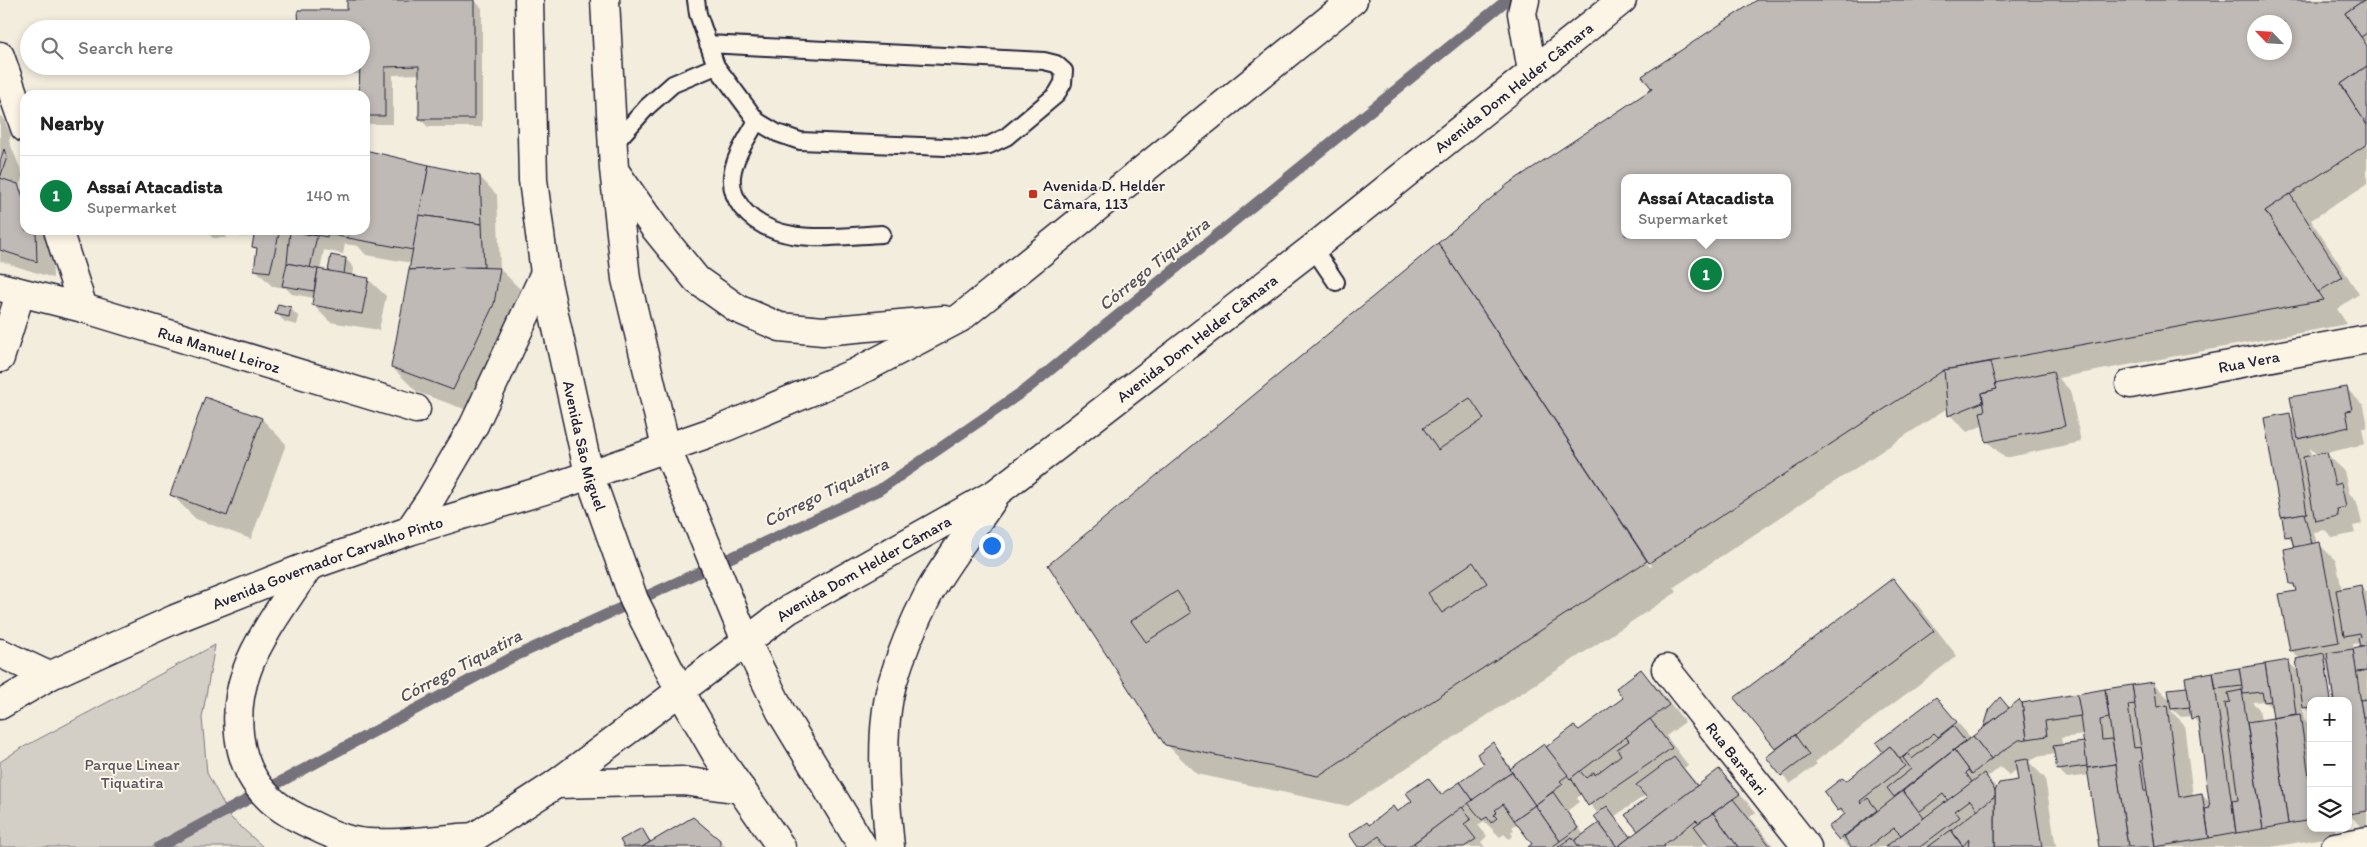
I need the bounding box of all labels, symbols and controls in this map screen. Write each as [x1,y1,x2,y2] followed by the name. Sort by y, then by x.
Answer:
[2247,15,2292,60] north arrow
[1431,18,1597,157] street label: Avenida Dom Helder Câmara
[20,20,370,75] search box
[38,34,66,62] icon: search
[78,36,173,59] text: Search here
[40,110,104,135] text: Nearby
[1621,174,1791,239] popup
[87,175,223,198] text: Assaí Atacadista
[1043,176,1166,213] place label: Avenida D. Helder Câmara, 113
[52,186,60,205] text: 1
[306,186,350,205] text: 140 m
[1638,186,1774,209] text: Assaí Atacadista
[1027,188,1039,200] marker: Avenida D. Helder Câmara, 113
[87,198,177,217] text: Supermarket
[1638,209,1728,228] text: Supermarket
[1094,212,1214,315] water label: Córrego Tiquatira
[1690,255,1722,293] pin: 1
[1113,270,1281,406] street label: Avenida Dom Helder Câmara
[156,322,283,377] street label: Rua Manuel Leiroz
[2217,347,2282,377] street label: Rua Vera
[559,379,611,514] street label: Avenida São Miguel
[760,452,893,532] water label: Córrego Tiquatira
[772,511,955,626] street label: Avenida Dom Helder Câmara
[209,512,445,613] street label: Avenida Governador Carvalho Pinto
[979,533,1005,559] your location
[395,624,526,708] water label: Córrego Tiquatira
[2307,697,2352,832] map controls
[2307,697,2352,742] button: +
[1702,718,1771,799] street label: Rua Baratari
[2307,742,2352,787] button: −
[84,755,180,792] park label: Parque Linear Tiquatira
[2307,787,2352,832] button: layers

